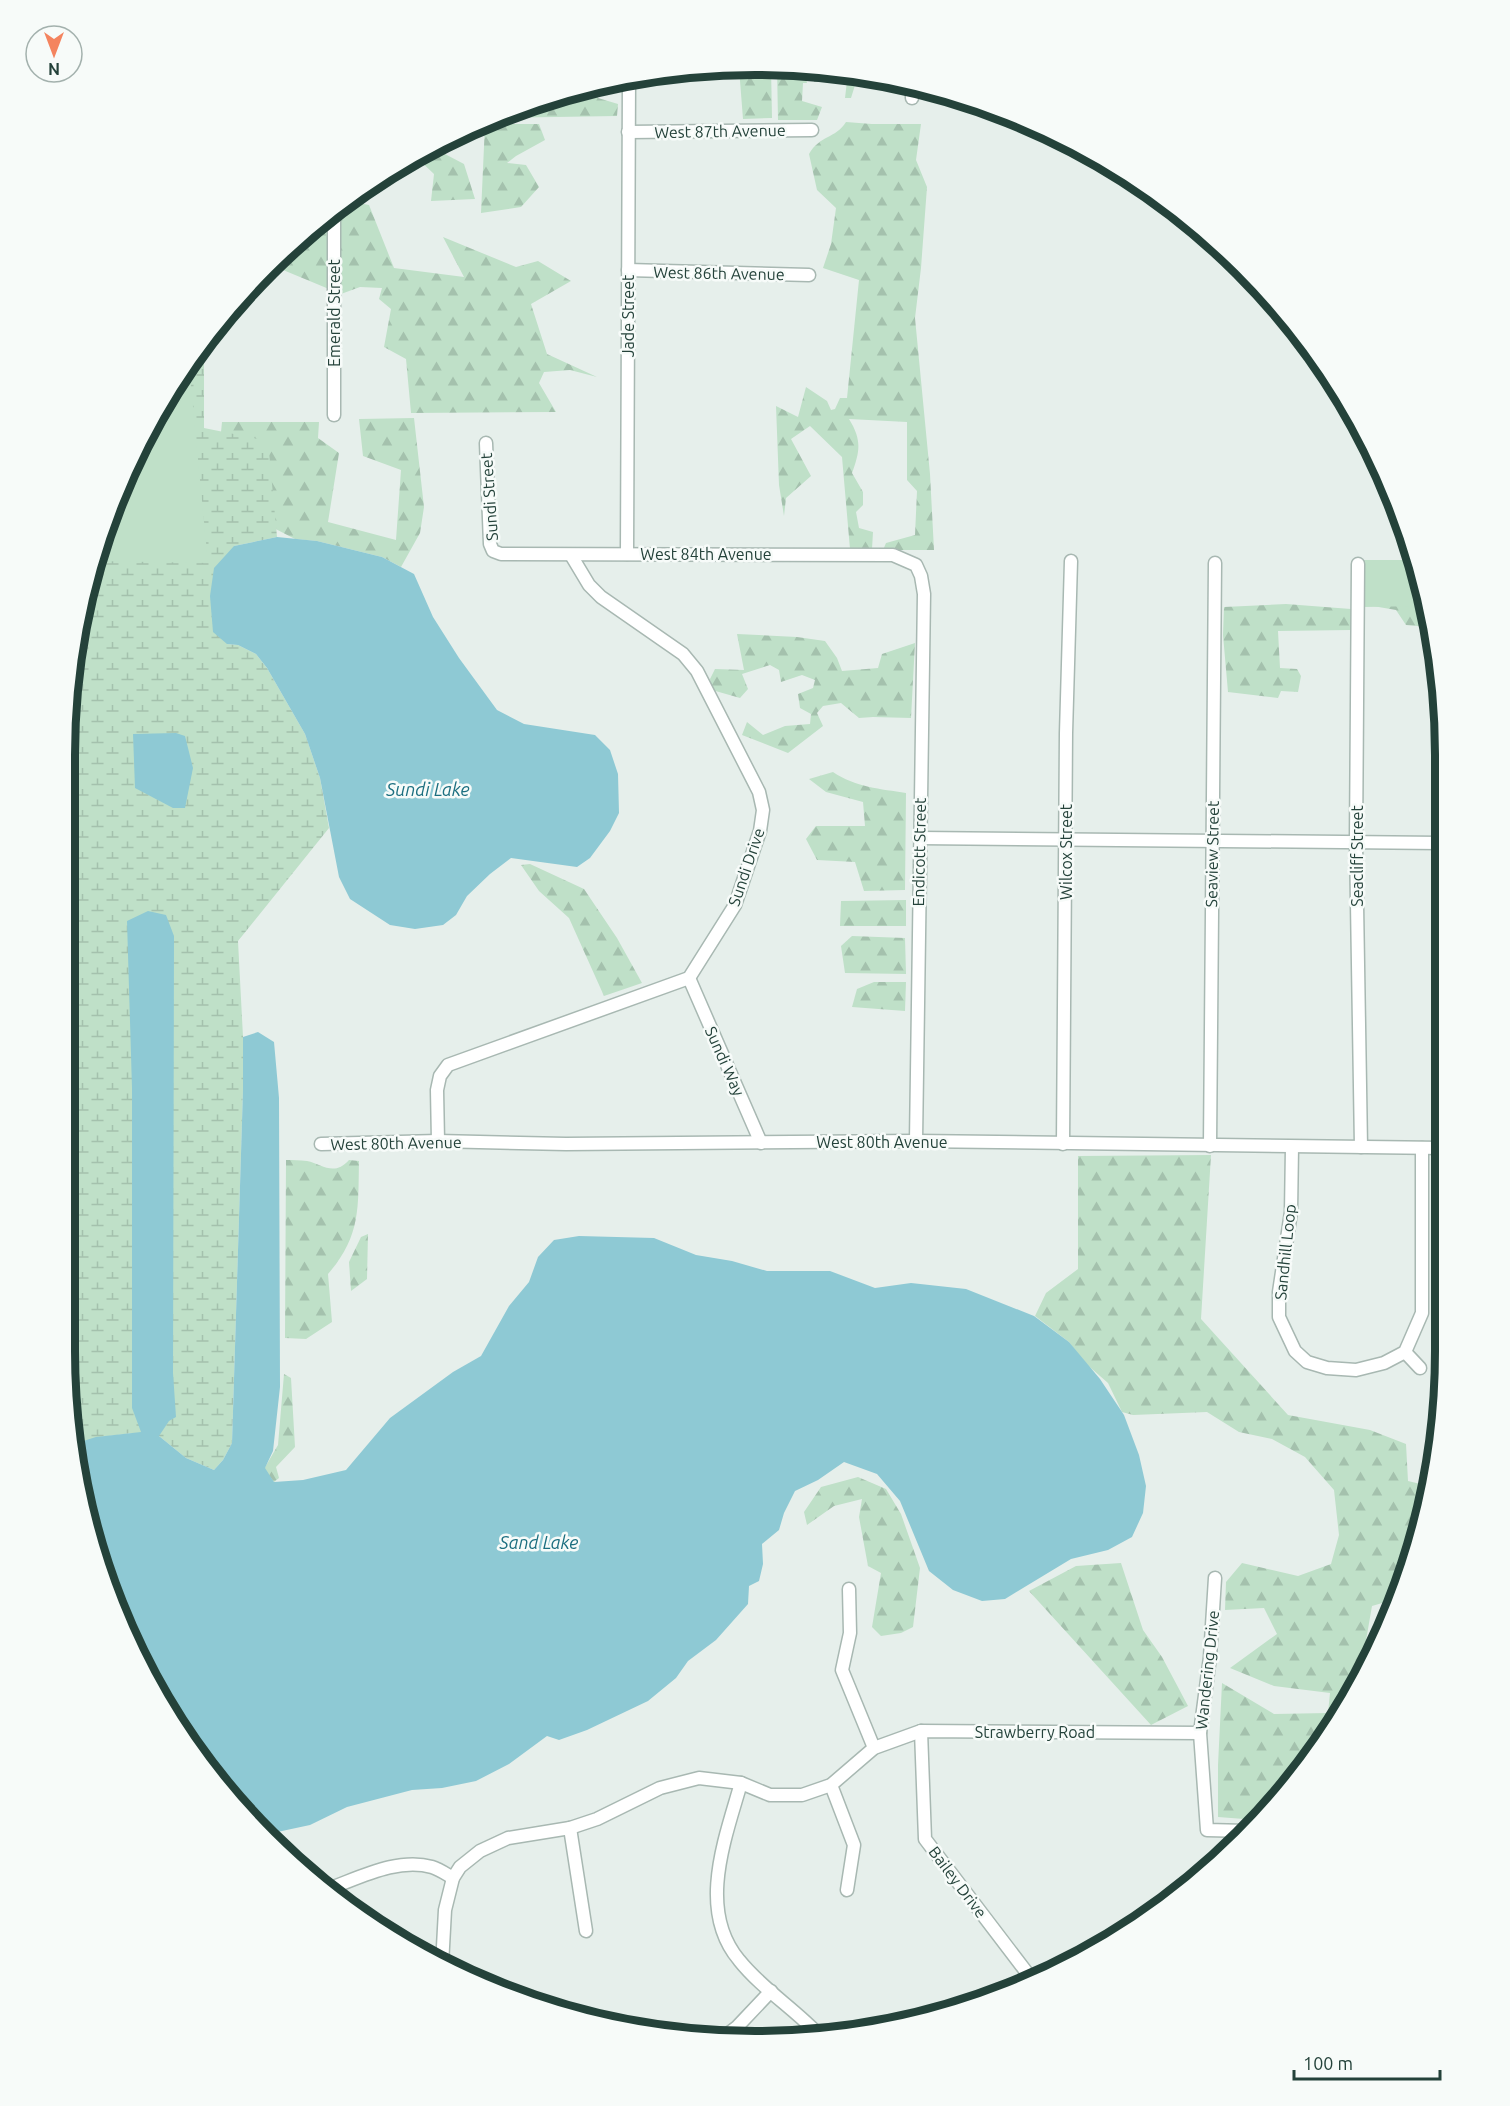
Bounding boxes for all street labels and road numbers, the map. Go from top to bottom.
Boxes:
street label: West 87th Avenue [654,121,786,141]
street label: Emerald Street [325,258,343,367]
street label: West 86th Avenue [653,263,785,283]
street label: Jade Street [619,274,637,357]
street label: Sundi Street [477,452,501,542]
street label: West 84th Avenue [640,545,772,563]
street label: Endicott Street [909,797,929,907]
street label: Seaview Street [1202,800,1222,908]
street label: Wilcox Street [1057,803,1075,900]
street label: Seacliff Street [1348,805,1366,907]
street label: Sundi Drive [724,826,768,908]
street label: Sundi Way [702,1024,748,1099]
street label: West 80th Avenue [330,1133,462,1153]
street label: West 80th Avenue [816,1133,948,1151]
street label: Sandhill Loop [1271,1203,1299,1301]
street label: Wandering Drive [1192,1609,1222,1731]
street label: Strawberry Road [975,1723,1095,1741]
street label: Bailey Drive [925,1843,991,1921]

